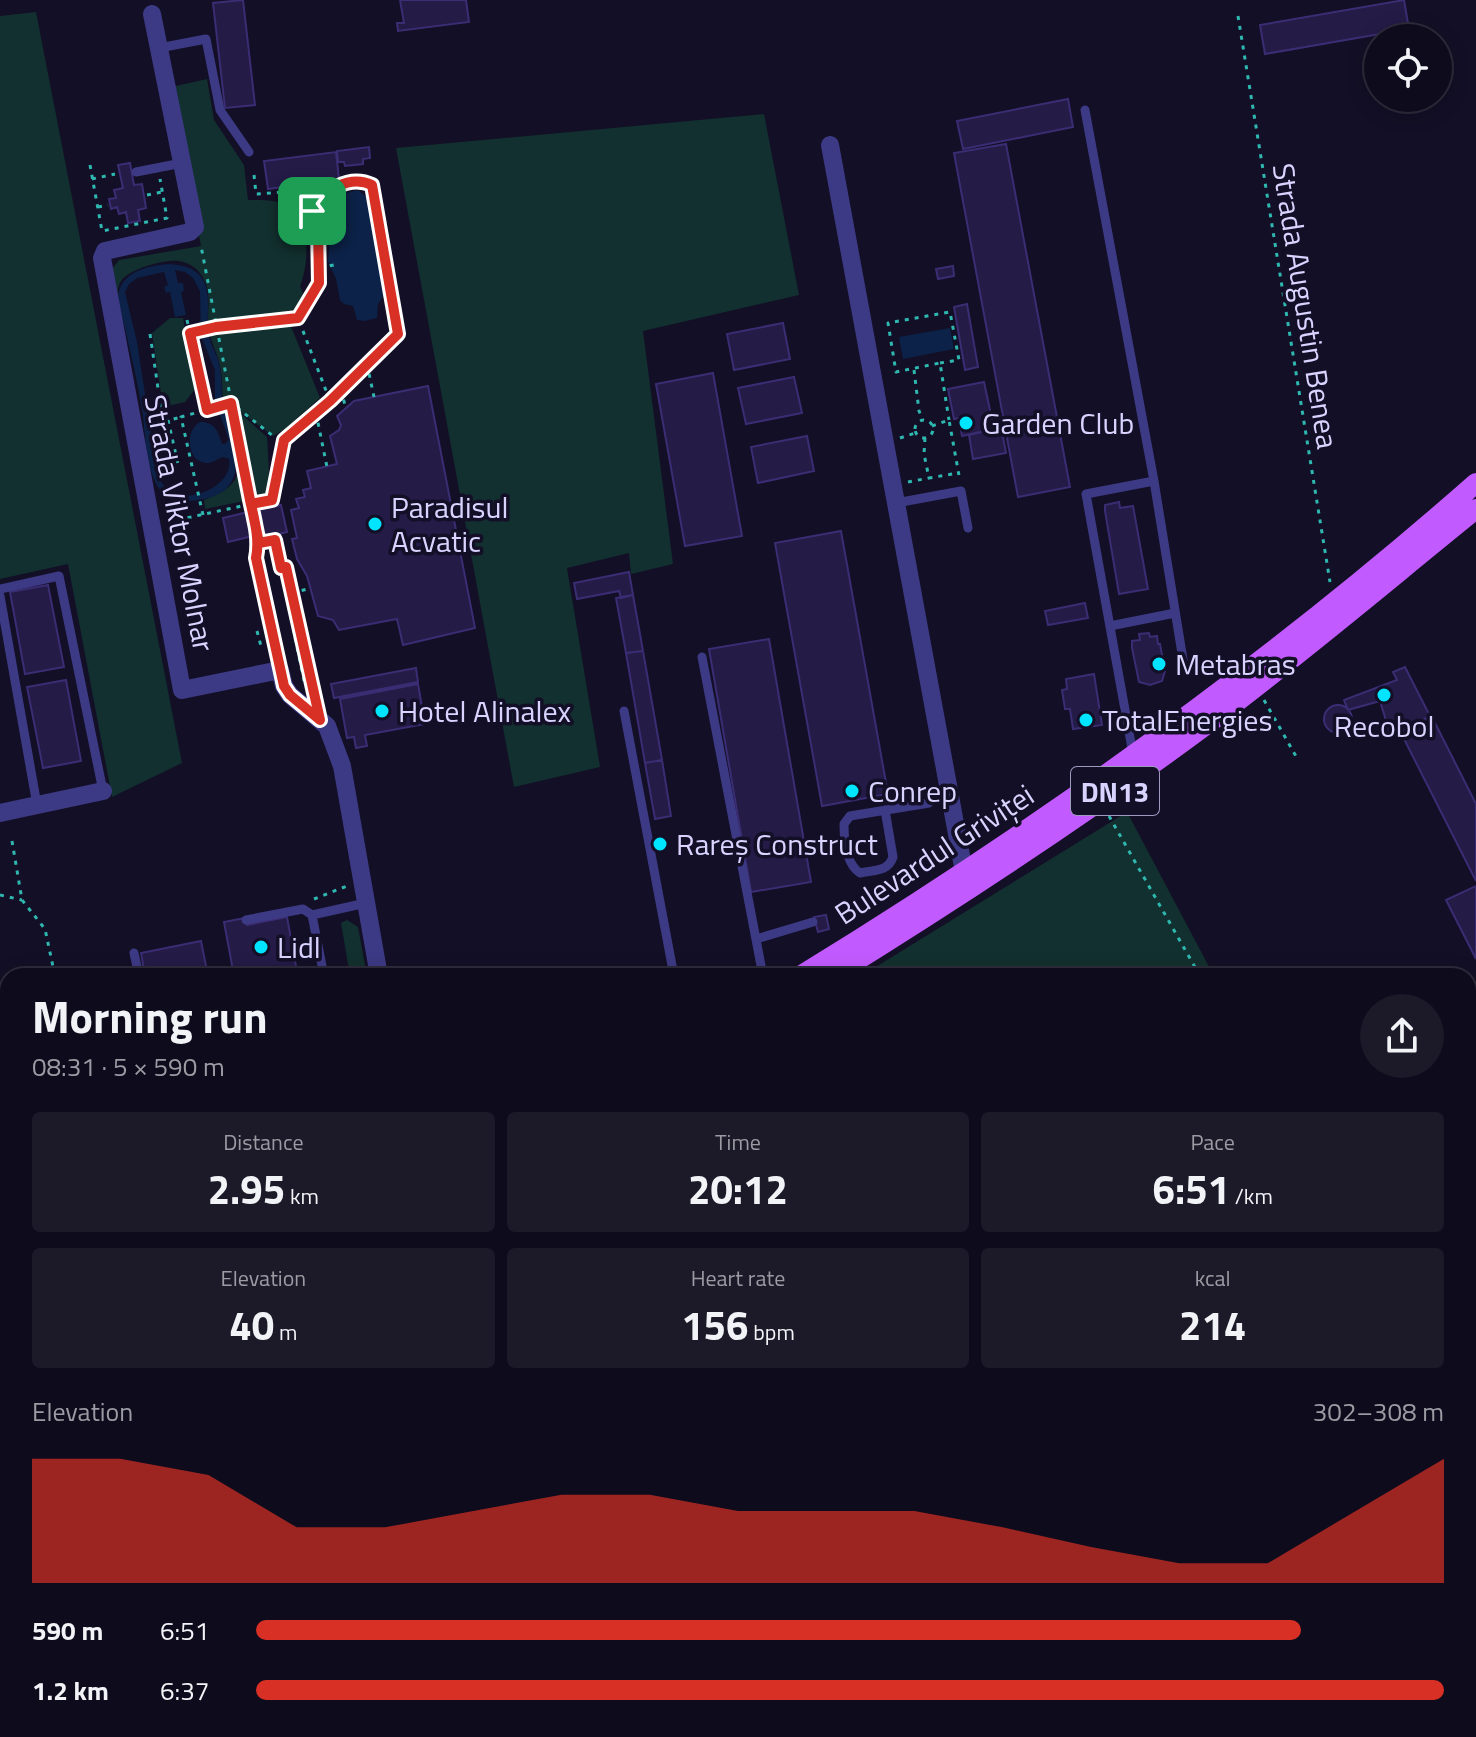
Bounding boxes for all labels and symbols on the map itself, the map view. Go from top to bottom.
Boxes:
street label: Strada Augustin Benea [1261,160,1351,452]
pin [278,177,346,245]
street label: Strada Viktor Molnar [133,391,227,655]
place label: Garden Club [982,400,1134,446]
marker: Garden Club [957,414,975,432]
place label: Paradisul Acvatic [391,484,508,564]
marker: Paradisul Acvatic [366,515,384,533]
place label: Metabras [1175,641,1296,687]
marker: Metabras [1150,655,1168,673]
marker: Recobol [1375,686,1393,704]
place label: Hotel Alinalex [398,688,571,734]
place label: TotalEnergies [1102,697,1272,743]
marker: Hotel Alinalex [373,702,391,720]
place label: Recobol [1334,703,1434,749]
marker: TotalEnergies [1077,711,1095,729]
road number: DN13 [1071,767,1159,815]
place label: Conrep [868,768,957,814]
street label: Bulevardul Griviței [825,772,1043,936]
marker: Conrep [843,782,861,800]
place label: Rareș Construct [676,821,878,867]
marker: Rareș Construct [651,835,669,853]
place label: Lidl [277,924,321,970]
marker: Lidl [252,938,270,956]

